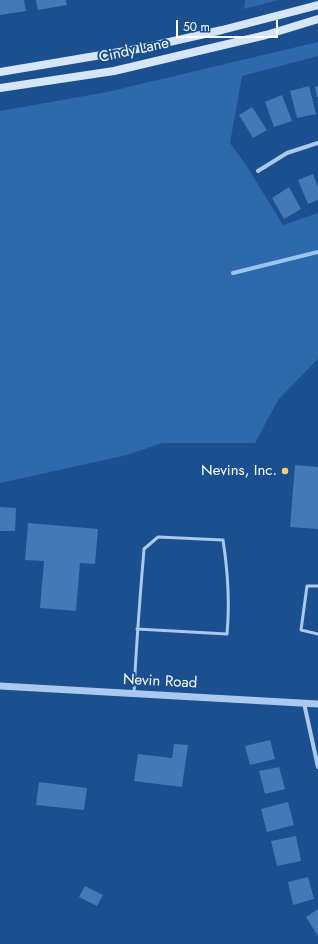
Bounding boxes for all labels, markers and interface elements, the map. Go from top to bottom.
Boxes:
scale bar [178,12,280,38]
text: 50 m [183,18,210,36]
street label: Cindy Lane [97,35,171,67]
place label: Nevins, Inc. [201,462,277,480]
marker: Nevins, Inc. [280,466,290,476]
street label: Nevin Road [122,671,198,693]

